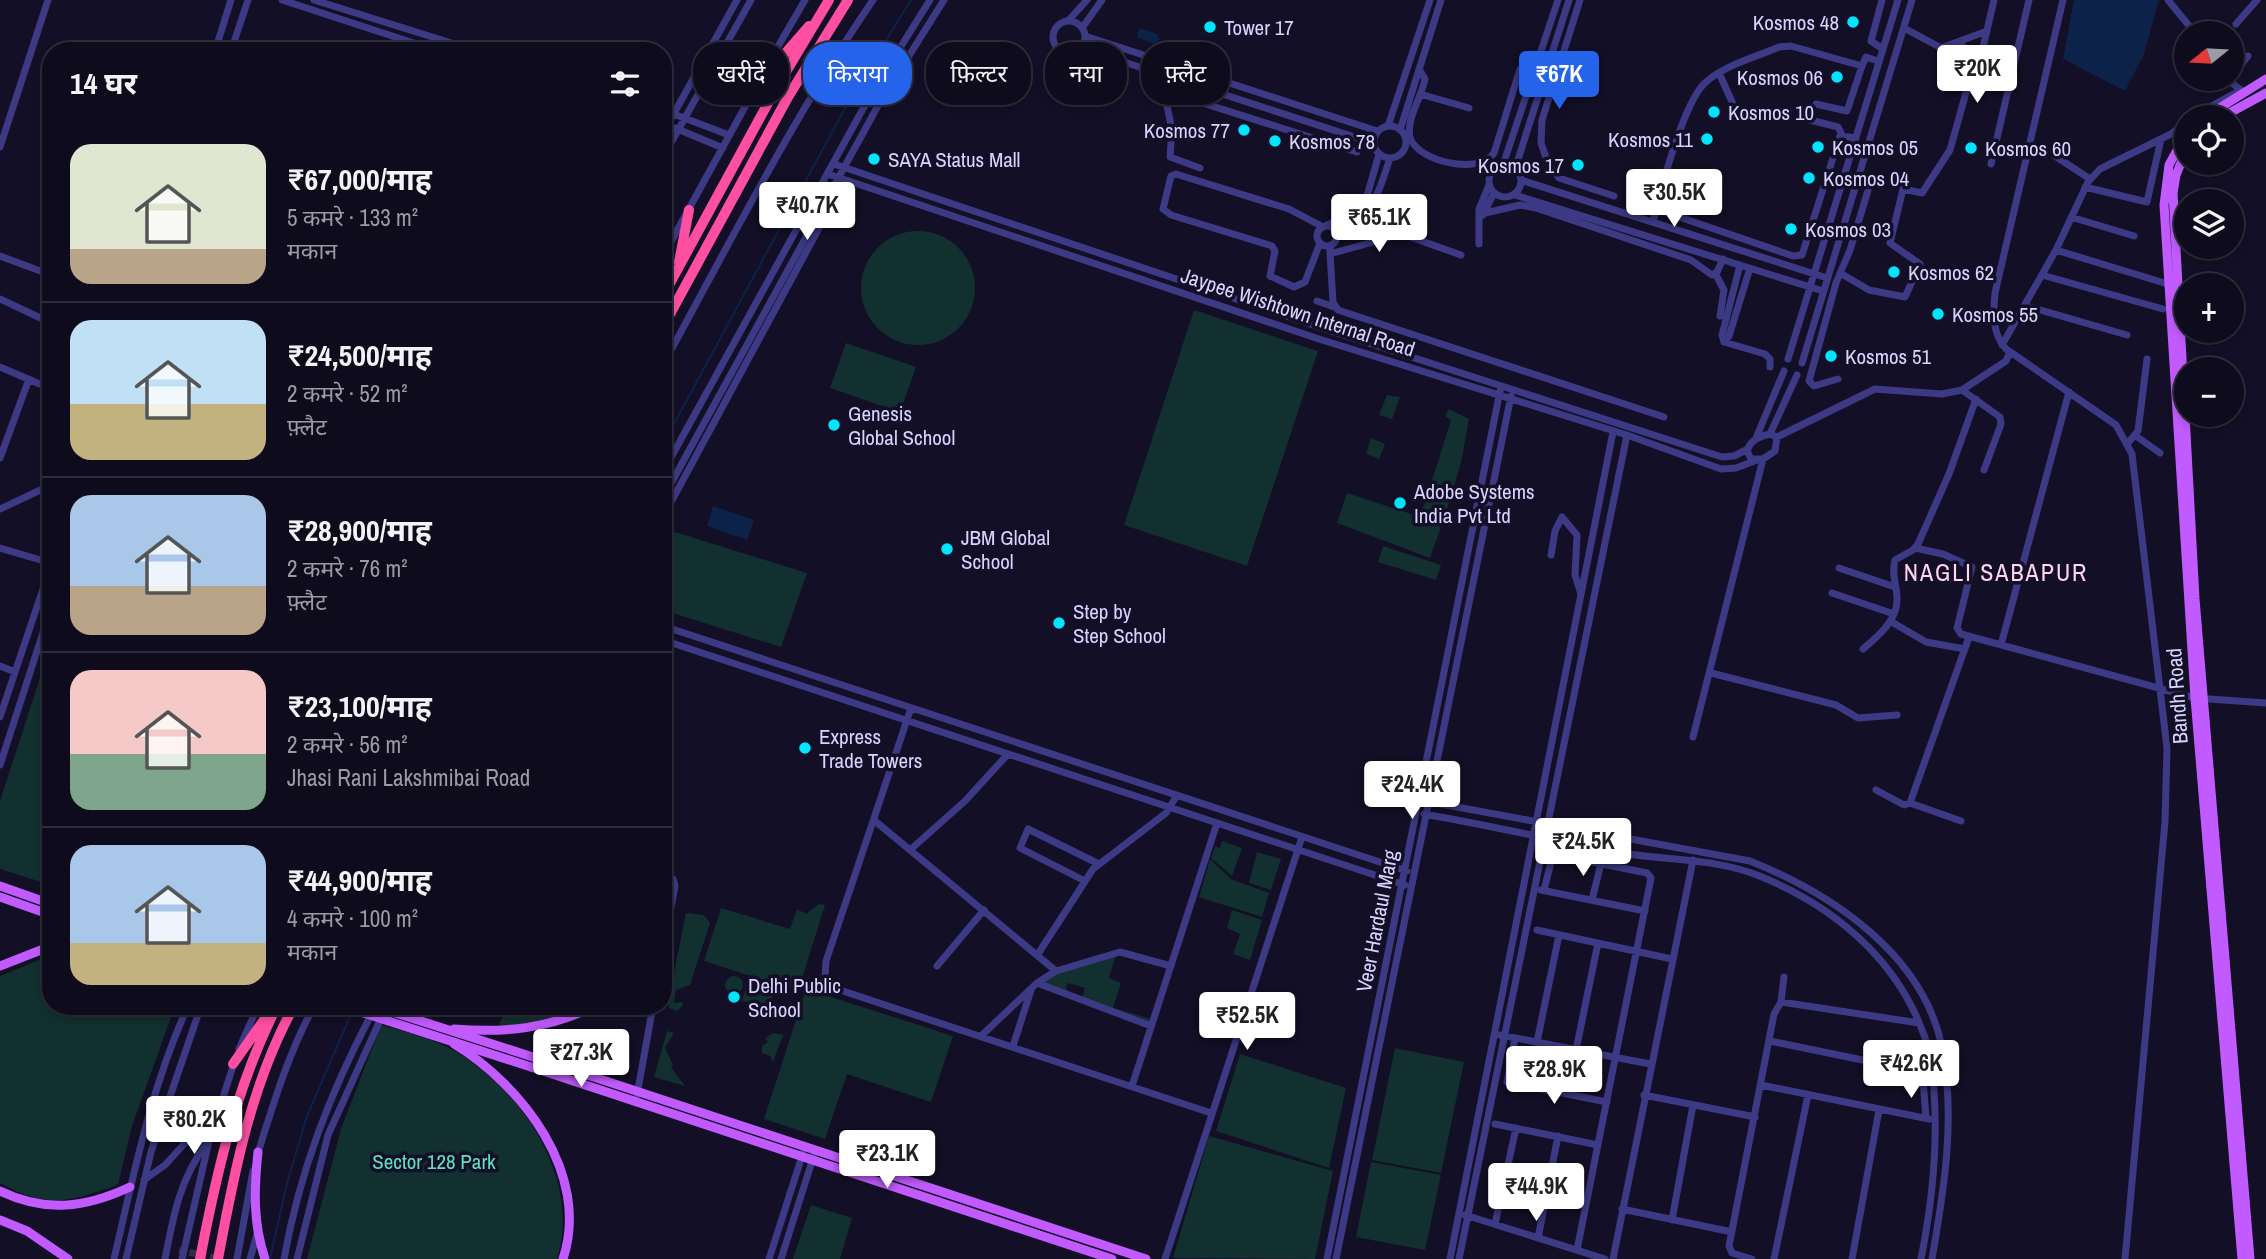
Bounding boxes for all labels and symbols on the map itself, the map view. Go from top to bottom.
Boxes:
place label: Kosmos 48 [1753,8,1839,37]
place label: Tower 17 [1224,13,1294,42]
marker: Kosmos 48 [1845,14,1861,30]
marker: Tower 17 [1202,19,1218,35]
north arrow [2174,21,2244,91]
pin: ₹20K [1936,46,2018,105]
pin: ₹67K [1518,52,1600,111]
place label: Kosmos 06 [1737,63,1823,92]
marker: Kosmos 06 [1829,69,1845,85]
place label: Kosmos 10 [1728,98,1814,127]
marker: Kosmos 10 [1706,104,1722,120]
place label: Kosmos 77 [1144,116,1230,145]
marker: Kosmos 77 [1236,122,1252,138]
place label: Kosmos 11 [1608,125,1693,154]
place label: Kosmos 78 [1289,127,1375,156]
marker: Kosmos 11 [1699,131,1715,147]
marker: Kosmos 78 [1267,133,1283,149]
place label: Kosmos 05 [1832,133,1918,162]
place label: Kosmos 60 [1985,134,2071,163]
marker: Kosmos 05 [1810,139,1826,155]
marker: Kosmos 60 [1963,140,1979,156]
place label: SAYA Status Mall [888,145,1020,174]
marker: SAYA Status Mall [866,151,882,167]
place label: Kosmos 17 [1478,151,1564,180]
marker: Kosmos 17 [1570,157,1586,173]
place label: Kosmos 04 [1823,164,1910,193]
pin: ₹30.5K [1617,170,1731,229]
marker: Kosmos 04 [1801,170,1817,186]
pin: ₹40.7K [750,182,864,242]
pin: ₹65.1K [1322,194,1436,254]
place label: Kosmos 03 [1805,215,1891,244]
marker: Kosmos 03 [1783,221,1799,237]
place label: Kosmos 62 [1908,258,1994,287]
street label: Jaypee Wishtown Internal Road [1177,260,1419,364]
marker: Kosmos 62 [1886,264,1902,280]
place label: Kosmos 55 [1952,300,2038,329]
marker: Kosmos 55 [1930,306,1946,322]
place label: Kosmos 51 [1845,342,1932,371]
marker: Kosmos 51 [1823,348,1839,364]
place label: Genesis Global School [848,399,955,452]
marker: Genesis Global School [826,417,842,433]
place label: Adobe Systems India Pvt Ltd [1413,477,1535,530]
marker: Adobe Systems India Pvt Ltd [1392,495,1408,511]
place label: JBM Global School [961,523,1050,576]
marker: JBM Global School [939,541,955,557]
district label: NAGLI SABAPUR [1904,556,2088,588]
place label: Step by Step School [1073,597,1166,650]
marker: Step by Step School [1051,615,1067,631]
street label: Bandh Road [2159,647,2195,745]
place label: Express Trade Towers [819,722,922,775]
marker: Express Trade Towers [797,740,813,756]
pin: ₹24.4K [1355,762,1469,821]
pin: ₹24.5K [1526,818,1640,878]
street label: Veer Hardaul Marg [1349,847,1405,995]
place label: Delhi Public School [748,971,841,1024]
marker: Delhi Public School [726,989,742,1005]
pin: ₹52.5K [1190,992,1304,1052]
pin: ₹27.3K [524,1030,638,1089]
pin: ₹42.6K [1854,1040,1968,1100]
pin: ₹28.9K [1497,1046,1611,1106]
pin: ₹80.2K [137,1096,251,1156]
pin: ₹23.1K [830,1130,944,1190]
park label: Sector 128 Park [372,1147,496,1176]
pin: ₹44.9K [1479,1164,1593,1223]

